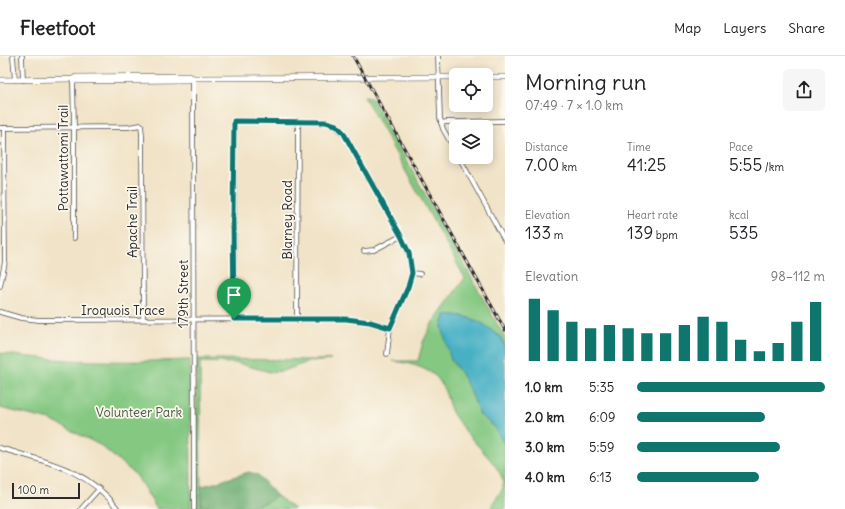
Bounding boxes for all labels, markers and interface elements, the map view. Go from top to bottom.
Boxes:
text: Fleetfoot [20,16,96,40]
text: Map [674,19,701,37]
text: Layers [723,19,766,37]
text: Share [788,19,825,37]
map controls [449,68,493,164]
button: locate [449,68,493,112]
text: Morning run [525,68,647,96]
button: share [783,69,825,111]
text: 07:49 · 7 × 1.0 km [525,97,623,114]
street label: Pottawattomi Trail [55,105,72,211]
button: layers [449,120,493,164]
text: Distance [525,140,568,154]
text: Time [627,140,651,154]
text: Pace [729,140,753,154]
text: 7.00 [525,154,559,176]
text: 41:25 [627,154,666,176]
text: 5:55 [729,154,762,176]
text: km [559,160,577,174]
text: /km [762,160,784,174]
street label: Blarney Road [279,180,296,260]
street label: Apache Trail [124,186,141,258]
text: Elevation [525,208,570,222]
text: Heart rate [627,208,678,222]
text: kcal [729,208,749,222]
text: 133 [525,222,551,244]
text: 139 [627,222,653,244]
text: 535 [729,222,758,244]
text: m [551,228,563,242]
text: bpm [653,228,678,242]
street label: 179th Street [175,259,192,328]
text: Elevation [525,268,578,285]
text: 98–112 m [771,268,825,285]
pin [217,278,251,319]
icon: arrive [223,284,245,306]
street label: Iroquois Trace [81,302,165,319]
text: 1.0 km [525,379,563,396]
text: 5:35 [589,379,614,396]
park label: Volunteer Park [96,404,183,421]
text: 2.0 km [525,409,565,426]
text: 6:09 [589,409,615,426]
text: 3.0 km [525,439,565,456]
text: 5:59 [589,439,614,456]
text: 4.0 km [525,469,565,486]
text: 6:13 [589,469,612,486]
scale bar [12,481,80,500]
text: 100 m [18,483,49,497]

